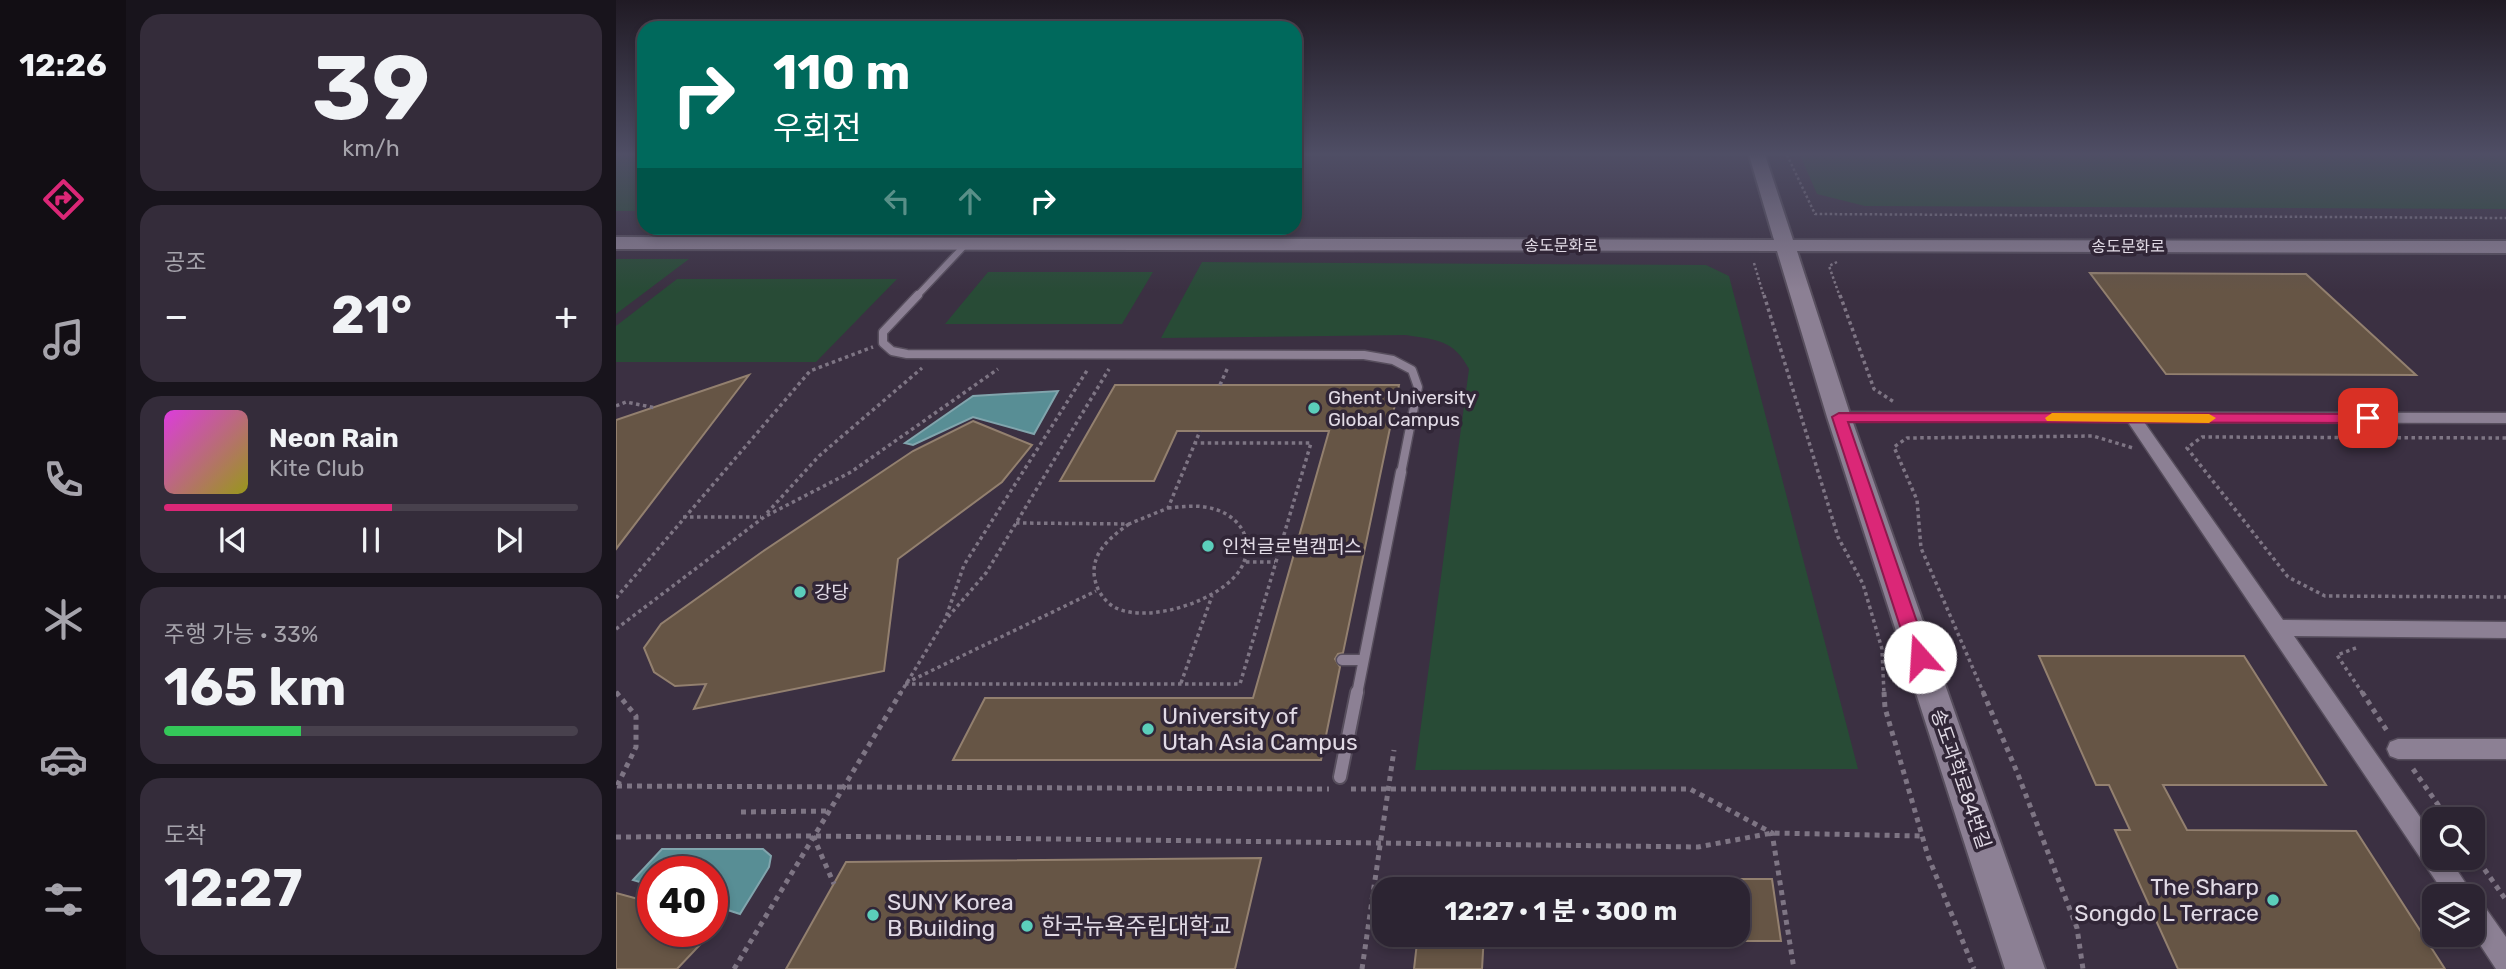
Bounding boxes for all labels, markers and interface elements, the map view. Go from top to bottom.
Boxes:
text: 39 [312,34,430,142]
text: 110 m [773,43,910,101]
text: 12:26 [19,46,107,84]
icon: right [658,49,749,140]
text: 우회전 [773,109,861,147]
text: km/h [342,134,400,162]
icon: directions [39,175,88,224]
icon: left [878,182,916,220]
icon: ahead [951,182,989,220]
icon: right [1024,182,1062,220]
street label: 송도문화로 [1524,236,1598,255]
street label: 송도문화로 [2091,237,2165,256]
text: 공조 [164,248,206,276]
text: 21° [331,284,412,346]
text: − [164,293,189,339]
text: + [554,293,578,339]
icon: music [39,315,88,364]
place label: Ghent University Global Campus [1328,386,1476,431]
pin [2338,388,2398,448]
icon: arrive [2349,399,2387,437]
marker: Ghent University Global Campus [1306,400,1322,416]
text: Neon Rain [269,423,399,454]
text: Kite Club [269,454,364,482]
icon: phone [39,455,88,504]
icon: previous [214,521,252,559]
icon: pause [352,521,390,559]
icon: next [490,521,528,559]
place label: 인천글로벌캠퍼스 [1222,535,1362,558]
marker: 인천글로벌캠퍼스 [1200,538,1216,554]
place label: 강당 [814,581,849,604]
marker: 강당 [792,584,808,600]
icon: climate [39,595,88,644]
text: 주행 가능 · 33% [164,620,318,648]
position arrow [1883,620,1957,694]
text: 165 km [164,656,346,718]
place label: University of Utah Asia Campus [1162,702,1358,756]
street label: 송도과학로84번길 [1926,706,1996,852]
marker: University of Utah Asia Campus [1140,721,1156,737]
icon: car [39,735,88,784]
map controls [2422,807,2485,947]
button: search [2422,807,2485,870]
text: 도착 [164,821,206,849]
speed limit sign: 40 [637,856,728,947]
text: 12:27 [164,857,302,919]
place label: The Sharp Songdo L Terrace [2074,873,2259,927]
icon: filters [39,875,88,924]
button: layers [2422,884,2485,947]
place label: SUNY Korea B Building [887,888,1014,942]
marker: The Sharp Songdo L Terrace [2265,892,2281,908]
text: 12:27 · 1 분 · 300 m [1445,896,1677,927]
marker: SUNY Korea B Building [865,907,881,923]
place label: 한국뉴욕주립대학교 [1041,912,1231,940]
marker: 한국뉴욕주립대학교 [1019,918,1035,934]

